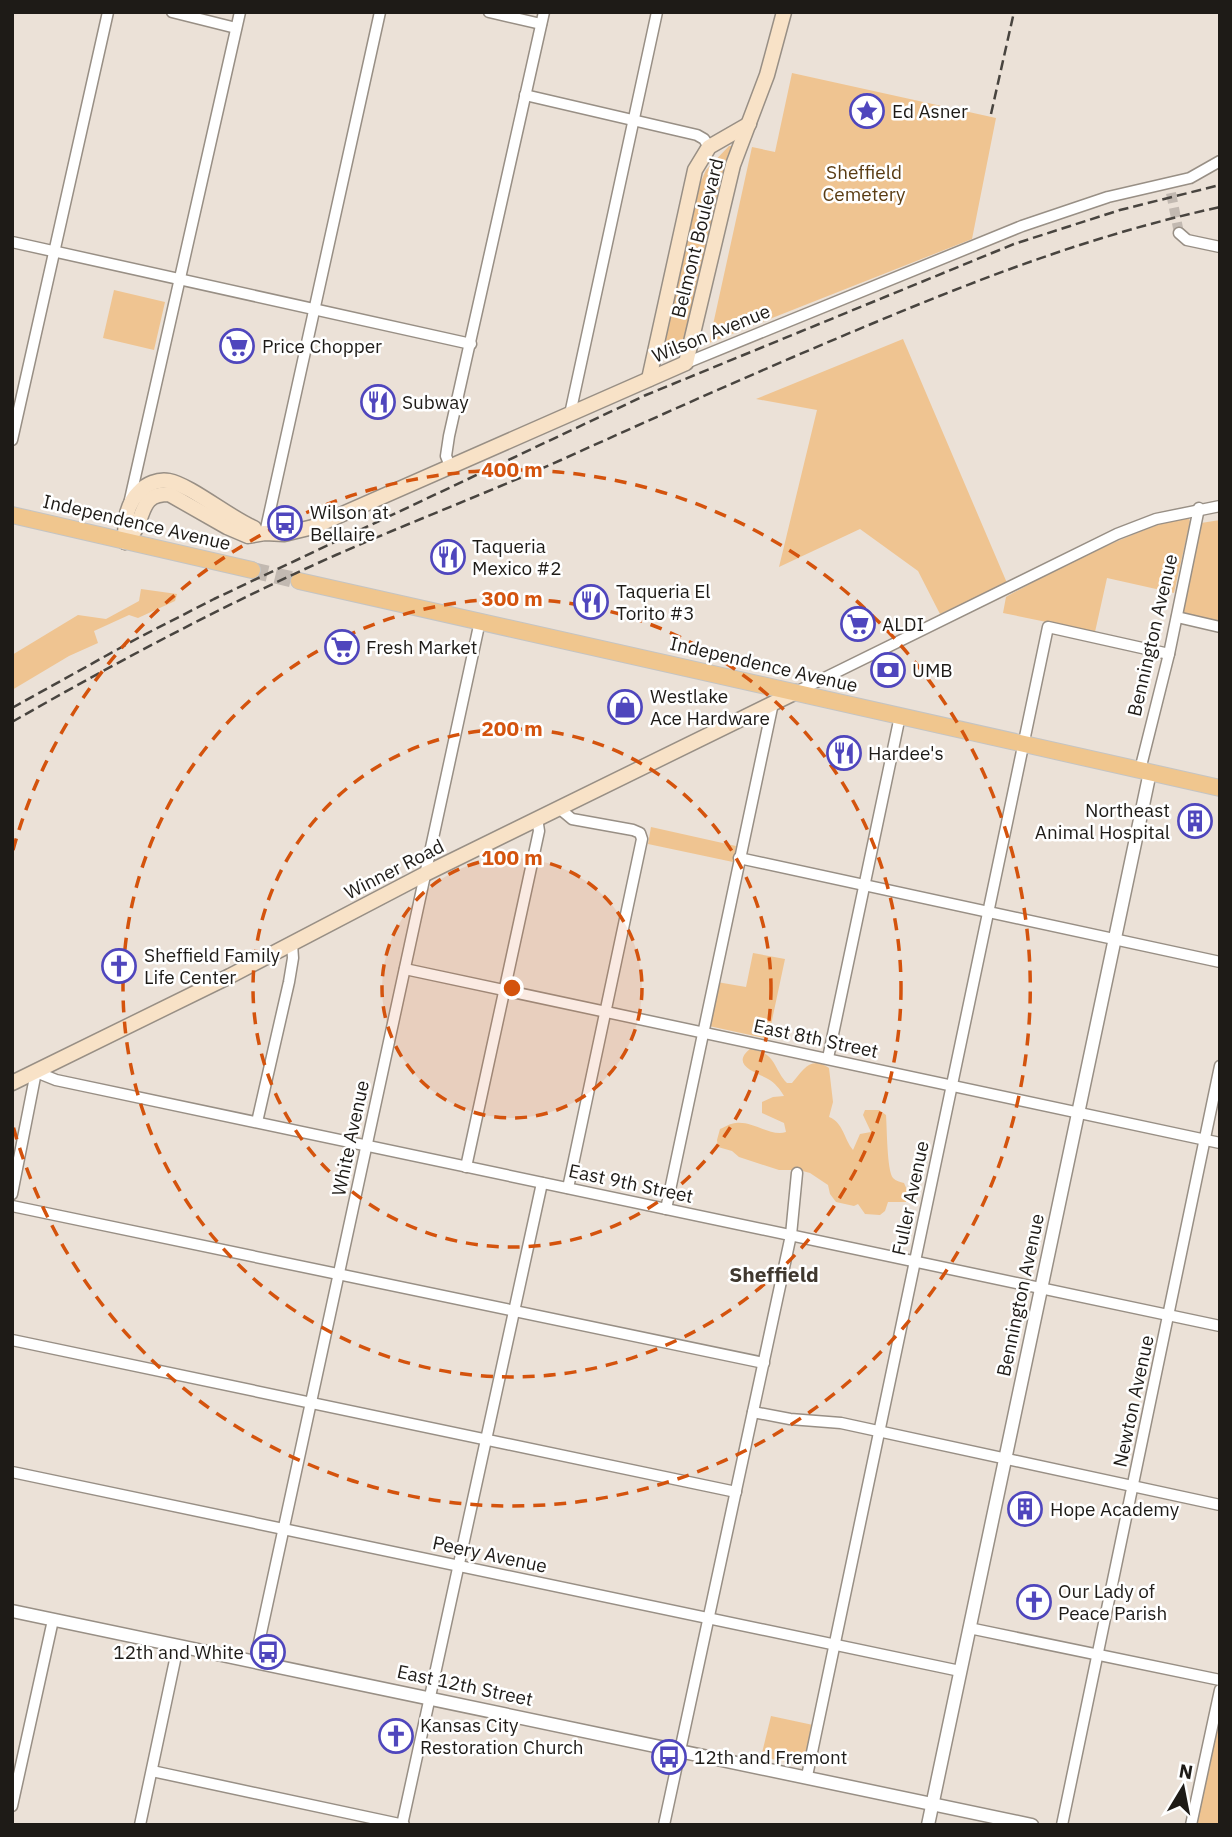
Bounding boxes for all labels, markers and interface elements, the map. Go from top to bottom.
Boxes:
place icon: Ed Asner [848,92,886,130]
place label: Ed Asner [892,99,968,123]
street label: Belmont Boulevard [666,156,728,320]
park label: Sheffield Cemetery [823,160,906,206]
street label: Wilson Avenue [648,298,774,368]
supermarket icon: Price Chopper [218,327,256,365]
place label: Price Chopper [262,334,382,358]
restaurant icon: Subway [359,383,397,421]
place label: Subway [402,390,469,414]
text: 400 m [481,455,543,483]
street label: Independence Avenue [41,489,233,555]
place label: Wilson at Bellaire [310,500,389,546]
bus stop icon: Wilson at Bellaire [266,504,304,542]
place label: Taqueria Mexico #2 [472,534,562,580]
restaurant icon: Taqueria Mexico #2 [429,538,467,576]
street label: Bennington Avenue [1122,551,1182,719]
place label: Taqueria El Torito #3 [616,579,711,625]
restaurant icon: Taqueria El Torito #3 [572,583,610,621]
text: 300 m [481,584,543,612]
supermarket icon: ALDI [839,605,877,643]
place label: ALDI [882,612,924,636]
supermarket icon: Fresh Market [323,628,361,666]
street label: Independence Avenue [668,631,860,697]
place label: Fresh Market [366,635,477,659]
bank icon: UMB [869,651,907,689]
place label: UMB [912,658,953,682]
place label: Westlake Ace Hardware [650,684,770,730]
shop icon: Westlake Ace Hardware [606,688,644,726]
text: 200 m [481,714,543,742]
restaurant icon: Hardee's [825,734,863,772]
place label: Hardee's [868,741,944,765]
place label: Northeast Animal Hospital [1035,798,1170,844]
building icon: Northeast Animal Hospital [1176,802,1214,840]
street label: Winner Road [340,834,448,904]
text: 100 m [481,843,543,871]
place label: Sheffield Family Life Center [144,943,281,989]
church icon: Sheffield Family Life Center [100,947,138,985]
centre of rings [500,976,524,1000]
street label: East 8th Street [751,1013,881,1063]
street label: White Avenue [326,1078,374,1198]
street label: Fuller Avenue [886,1139,934,1257]
street label: East 9th Street [566,1158,696,1208]
street label: Bennington Avenue [991,1211,1049,1379]
district label: Sheffield [729,1260,819,1288]
street label: Newton Avenue [1107,1333,1159,1469]
building icon: Hope Academy [1006,1490,1044,1528]
place label: Hope Academy [1050,1497,1180,1521]
street label: Peery Avenue [430,1530,550,1578]
place label: Our Lady of Peace Parish [1058,1579,1167,1625]
church icon: Our Lady of Peace Parish [1015,1583,1053,1621]
bus stop icon: 12th and White [249,1633,287,1671]
place label: 12th and White [113,1640,244,1664]
street label: East 12th Street [395,1659,535,1711]
place label: Kansas City Restoration Church [420,1713,584,1759]
church icon: Kansas City Restoration Church [377,1717,415,1755]
bus stop icon: 12th and Fremont [650,1738,688,1776]
place label: 12th and Fremont [694,1745,847,1769]
north arrow [1148,1753,1218,1823]
text: N [1177,1758,1195,1784]

